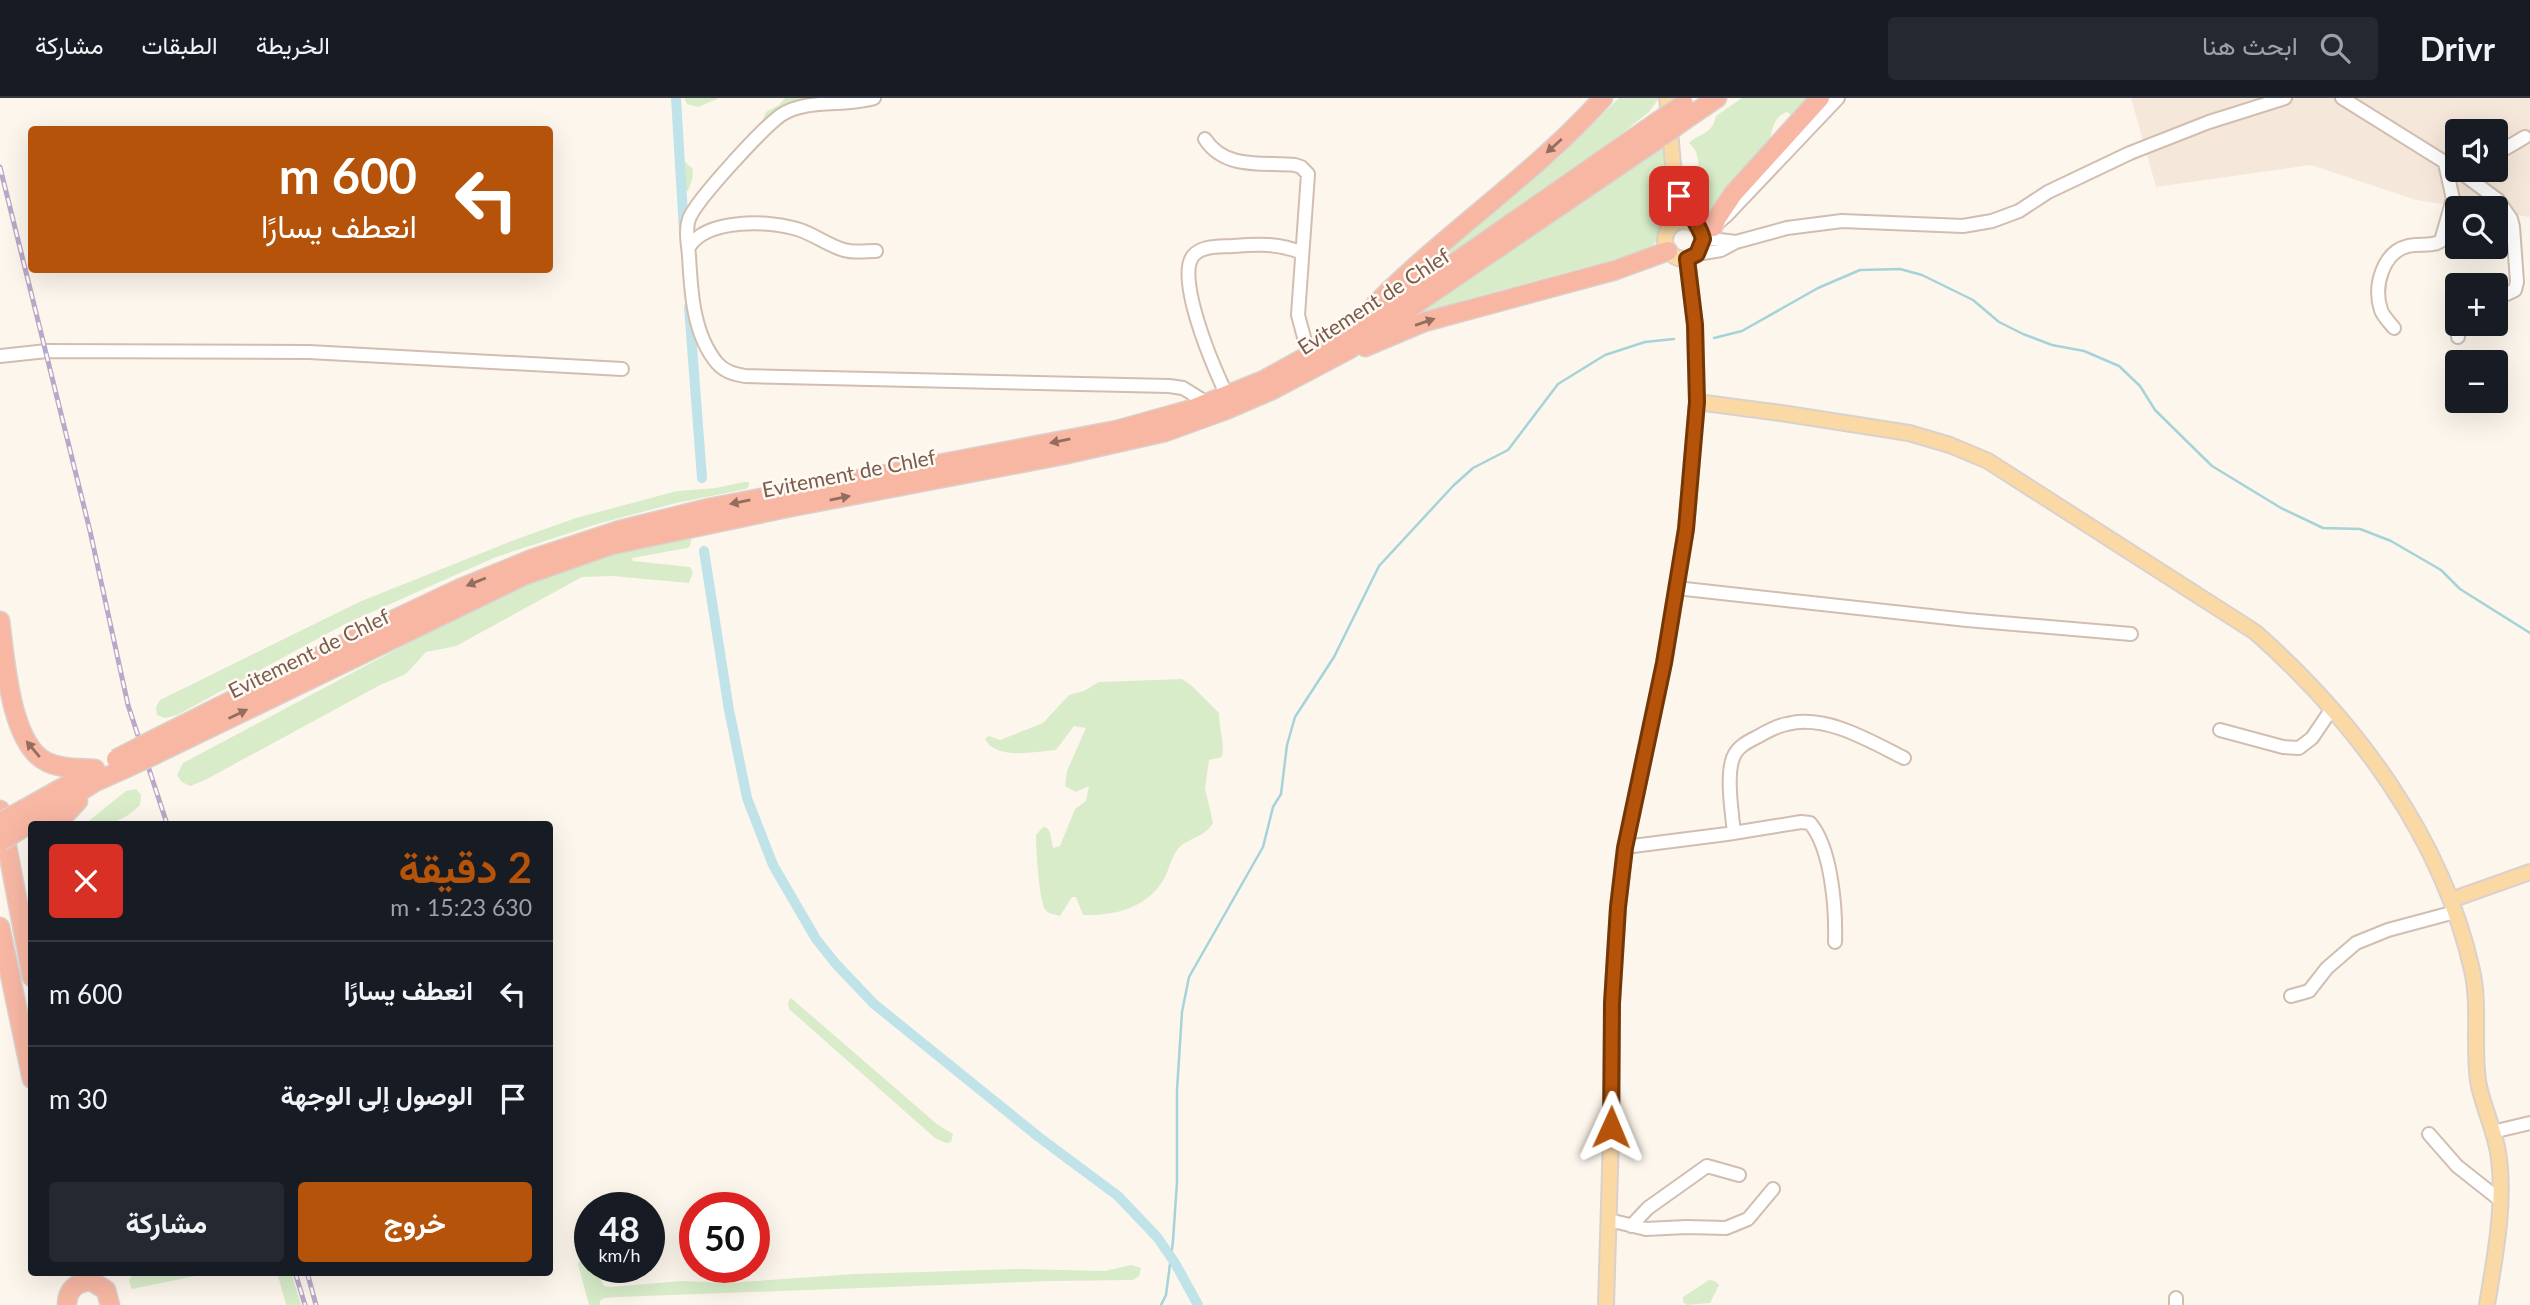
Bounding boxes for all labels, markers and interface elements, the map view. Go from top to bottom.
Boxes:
search box [1888,17,2378,80]
text: Drivr [2420,28,2495,68]
text: ابحث هنا [2202,29,2298,61]
icon: search [2316,29,2354,67]
text: مشاركة [35,30,103,59]
text: الطبقات [141,30,218,59]
text: الخريطة [256,30,330,59]
map controls [2445,119,2508,413]
button: sound [2445,119,2508,182]
one-way arrow [1546,137,1563,153]
text: 600 m [279,146,417,204]
icon: left [441,154,532,245]
pin [1649,166,1709,226]
icon: arrive [1660,177,1698,215]
button: search [2445,196,2508,259]
text: انعطف يسارًا [261,206,417,245]
street label: Evitement de Chlef [1292,242,1454,359]
button: + [2445,273,2508,336]
one-way arrow [1414,316,1435,327]
button: − [2445,350,2508,413]
one-way arrow [1049,436,1071,447]
street label: Evitement de Chlef [760,443,938,502]
one-way arrow [829,492,851,503]
one-way arrow [729,497,751,508]
one-way arrow [465,576,486,587]
street label: Evitement de Chlef [224,603,394,703]
one-way arrow [227,708,248,719]
one-way arrow [26,740,41,758]
text: 2 دقيقة [398,842,532,892]
button: close [49,844,123,918]
text: 630 m · 15:23 [390,893,532,921]
text: انعطف يسارًا [344,974,473,1006]
icon: left [494,975,532,1013]
text: 600 m [49,978,122,1010]
text: الوصول إلى الوجهة [281,1079,473,1111]
icon: arrive [494,1080,532,1118]
text: 30 m [49,1083,107,1115]
position arrow [1574,1090,1648,1164]
button: مشاركة [49,1182,284,1262]
button: خروج [298,1182,532,1262]
speed limit sign: 50 [679,1192,770,1283]
text: 48 [599,1207,640,1249]
text: km/h [598,1244,641,1266]

